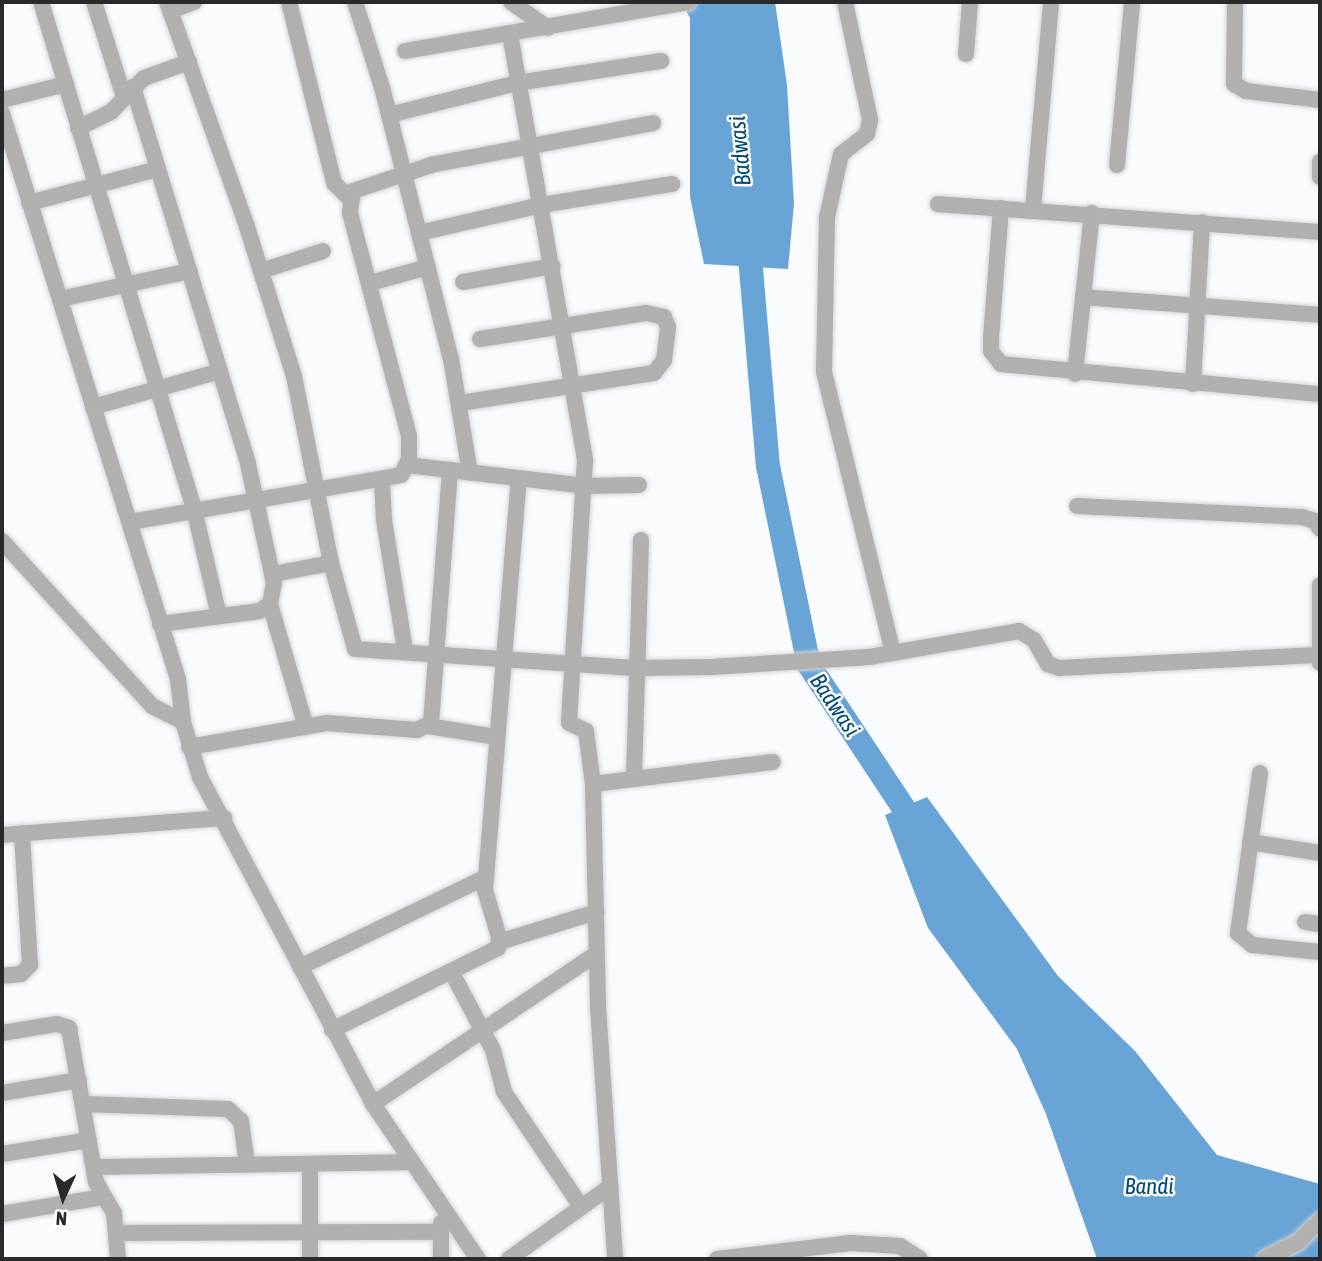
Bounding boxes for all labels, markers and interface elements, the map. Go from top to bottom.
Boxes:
water label: Badwasi [723,115,757,187]
water label: Badwasi [804,668,866,742]
north arrow [28,1163,98,1233]
water label: Bandi [1125,1172,1173,1200]
text: N [55,1208,68,1230]

